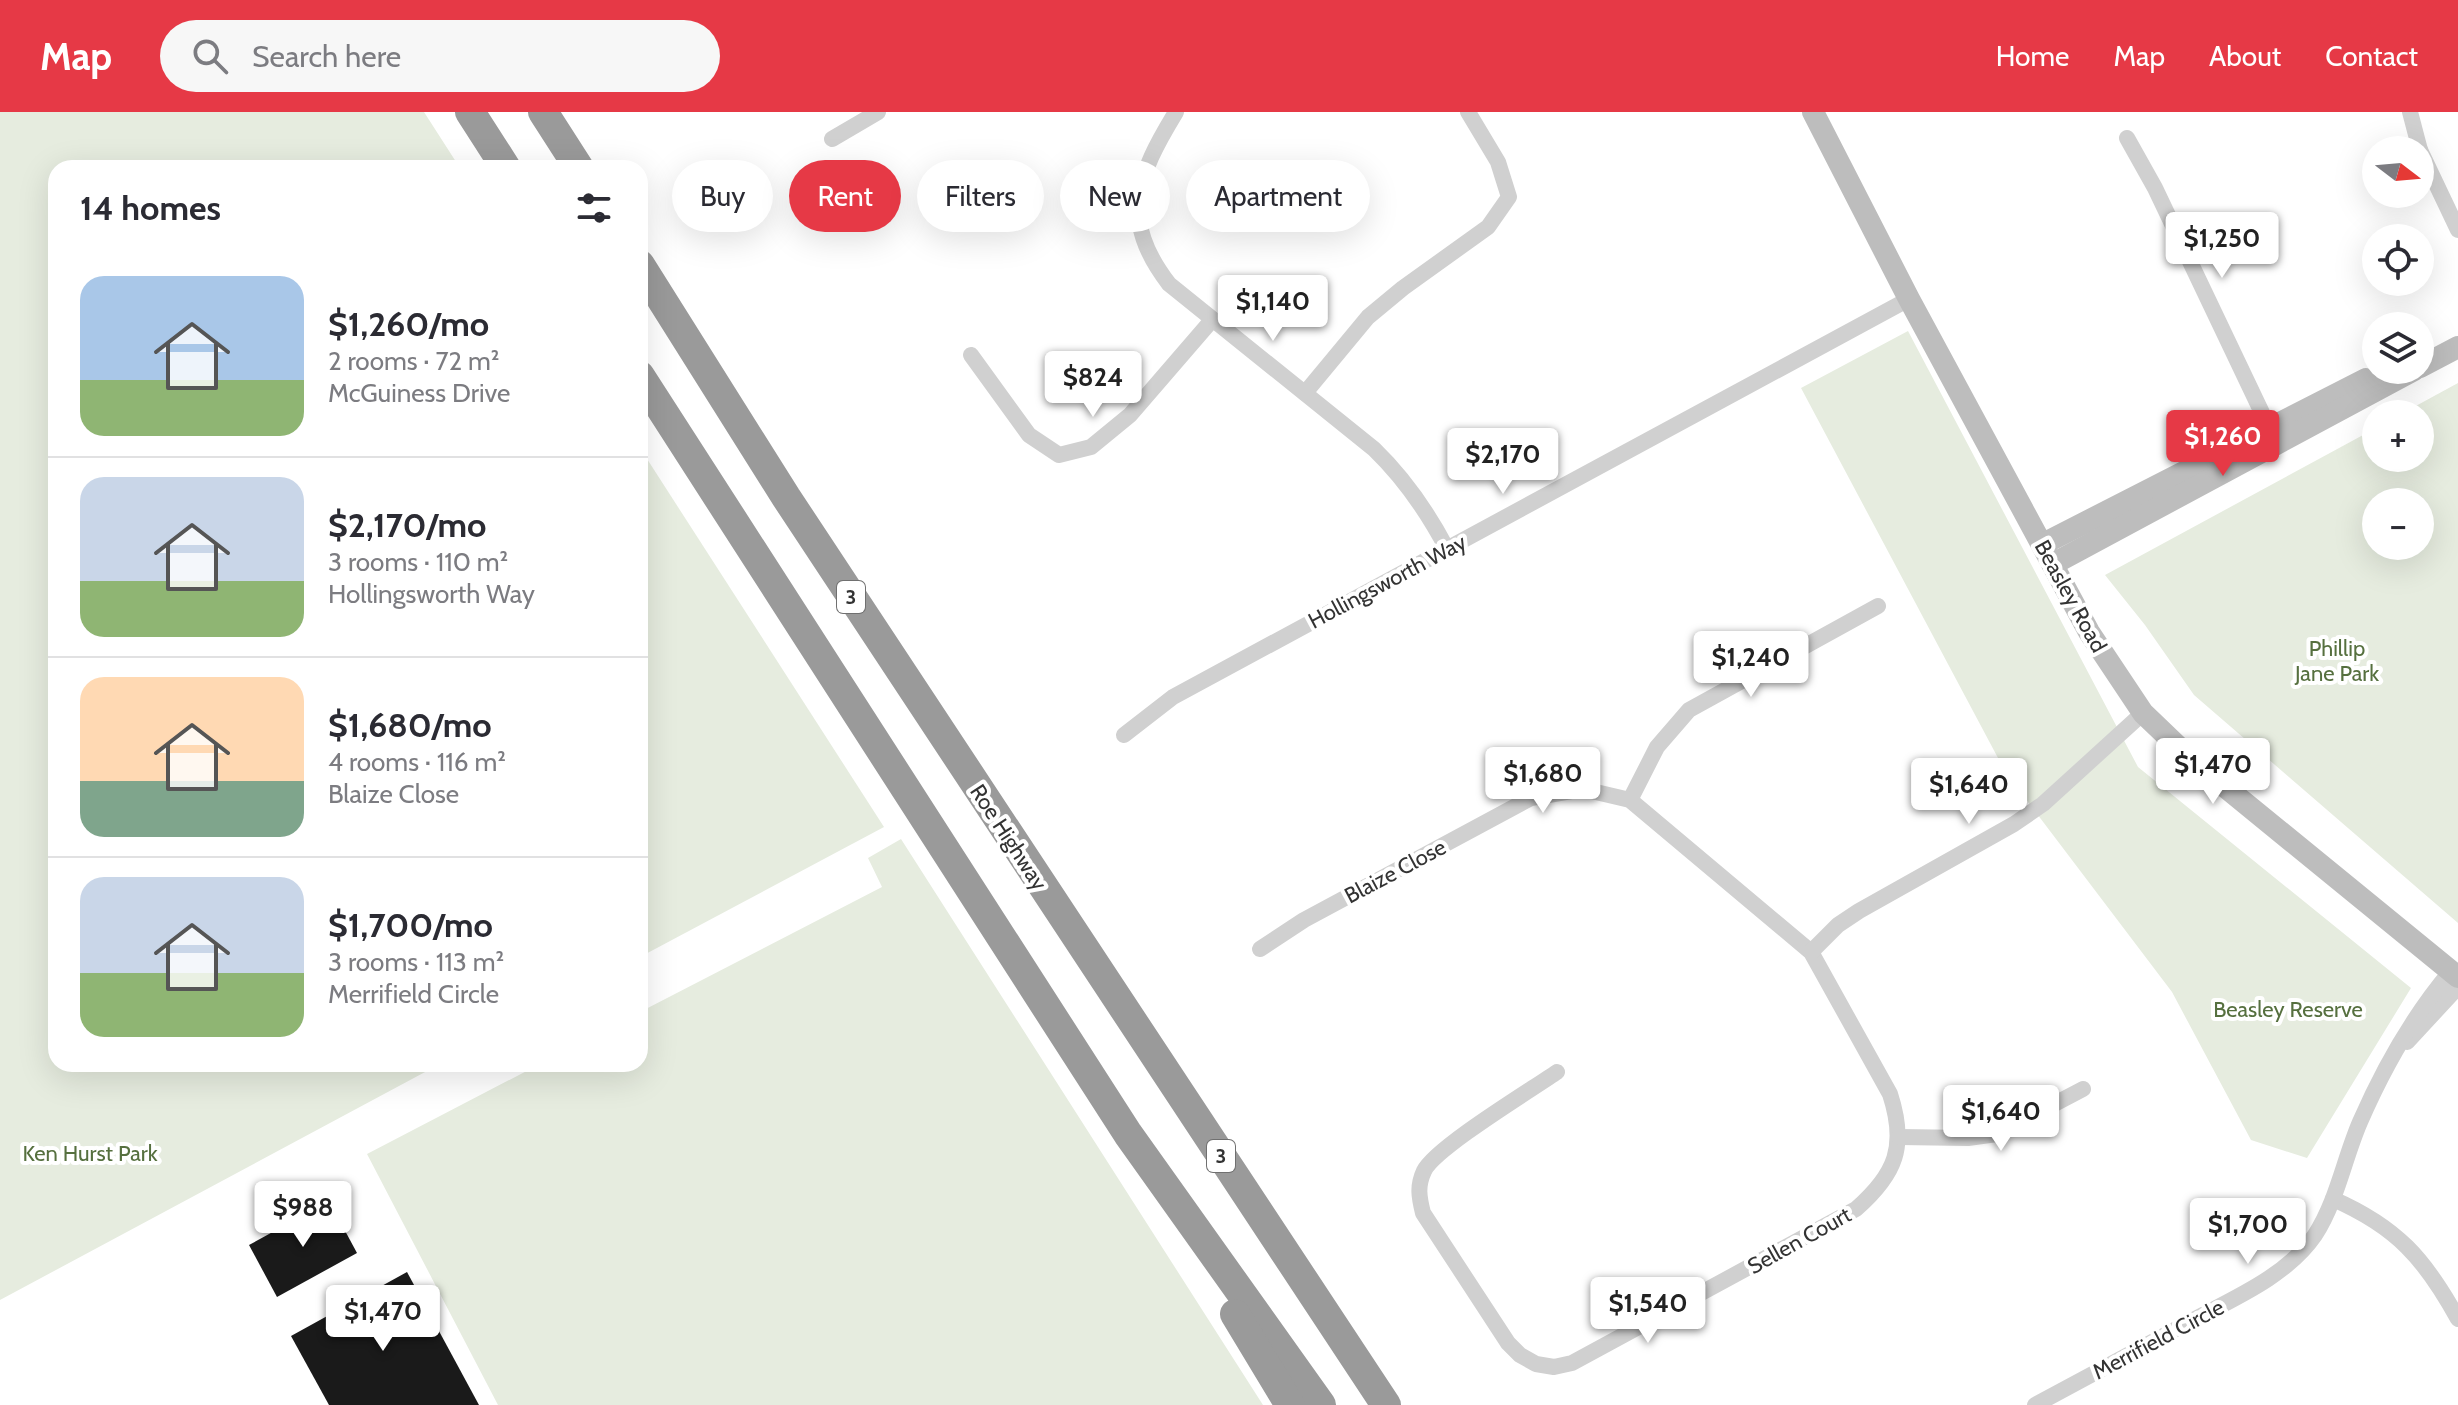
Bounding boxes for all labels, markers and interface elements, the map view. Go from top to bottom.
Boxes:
search box [160,20,720,92]
text: Map [40,33,112,80]
icon: search [188,34,232,78]
text: Search here [252,38,401,75]
text: Home [1996,39,2069,73]
text: Map [2113,39,2165,73]
text: About [2209,39,2281,73]
text: Contact [2325,39,2418,73]
north arrow [2362,136,2434,208]
map controls [2362,136,2434,560]
chip: Buy [672,160,773,232]
chip: Rent [789,160,901,232]
chip: Filters [917,160,1044,232]
chip: New [1060,160,1170,232]
chip: Apartment [1186,160,1370,232]
icon: filters [572,186,616,230]
text: 14 homes [80,187,221,229]
pin: $1,250 [2157,212,2287,280]
text: $1,250 [2184,222,2260,254]
button: locate [2362,224,2434,296]
pin: $1,140 [1208,275,1338,343]
text: $1,140 [1236,285,1310,317]
text: $1,260/mo [328,303,489,345]
icon: home [144,308,240,404]
button: layers [2362,312,2434,384]
text: 2 rooms · 72 m² [328,345,499,377]
pin: $824 [1046,351,1140,419]
text: $824 [1063,361,1123,393]
text: McGuiness Drive [328,377,510,409]
button: + [2362,400,2434,472]
pin: $1,260 [2158,410,2288,478]
text: $1,260 [2184,420,2262,452]
pin: $2,170 [1438,428,1568,496]
text: $2,170 [1465,438,1541,470]
button: − [2362,488,2434,560]
text: $2,170/mo [328,504,486,546]
icon: home [144,509,240,605]
street label: Hollingsworth Way [1304,528,1471,634]
street label: Beasley Road [2029,535,2112,657]
text: 3 rooms · 110 m² [328,546,508,578]
text: Hollingsworth Way [328,578,535,610]
road number: 3 [837,581,865,613]
pin: $1,240 [1686,631,1816,699]
park label: Phillip Jane Park [2294,635,2379,687]
text: $1,240 [1712,641,1790,673]
text: $1,680/mo [328,704,492,746]
icon: home [144,709,240,805]
pin: $1,470 [2148,738,2278,806]
text: 4 rooms · 116 m² [328,746,506,778]
pin: $1,680 [1478,747,1608,815]
text: $1,470 [2174,748,2252,780]
text: $1,680 [1503,757,1583,789]
pin: $1,640 [1904,758,2034,826]
text: $1,640 [1929,768,2009,800]
text: Blaize Close [328,778,459,810]
street label: Roe Highway [964,779,1053,895]
street label: Blaize Close [1340,833,1451,909]
text: $1,700/mo [328,904,493,946]
icon: home [144,909,240,1005]
text: 3 rooms · 113 m² [328,946,504,978]
text: Merrifield Circle [328,978,499,1010]
park label: Beasley Reserve [2213,996,2363,1023]
pin: $1,640 [1936,1085,2066,1153]
text: $1,640 [1961,1095,2041,1127]
park label: Ken Hurst Park [22,1140,158,1167]
road number: 3 [1207,1140,1235,1172]
pin: $988 [256,1181,350,1249]
text: $988 [272,1191,334,1223]
pin: $1,700 [2183,1198,2313,1266]
street label: Sellen Court [1743,1201,1856,1280]
text: $1,700 [2208,1208,2288,1240]
pin: $1,540 [1583,1277,1713,1345]
pin: $1,470 [318,1285,448,1353]
text: $1,540 [1608,1287,1688,1319]
street label: Merrifield Circle [2088,1294,2228,1385]
text: $1,470 [344,1295,422,1327]

